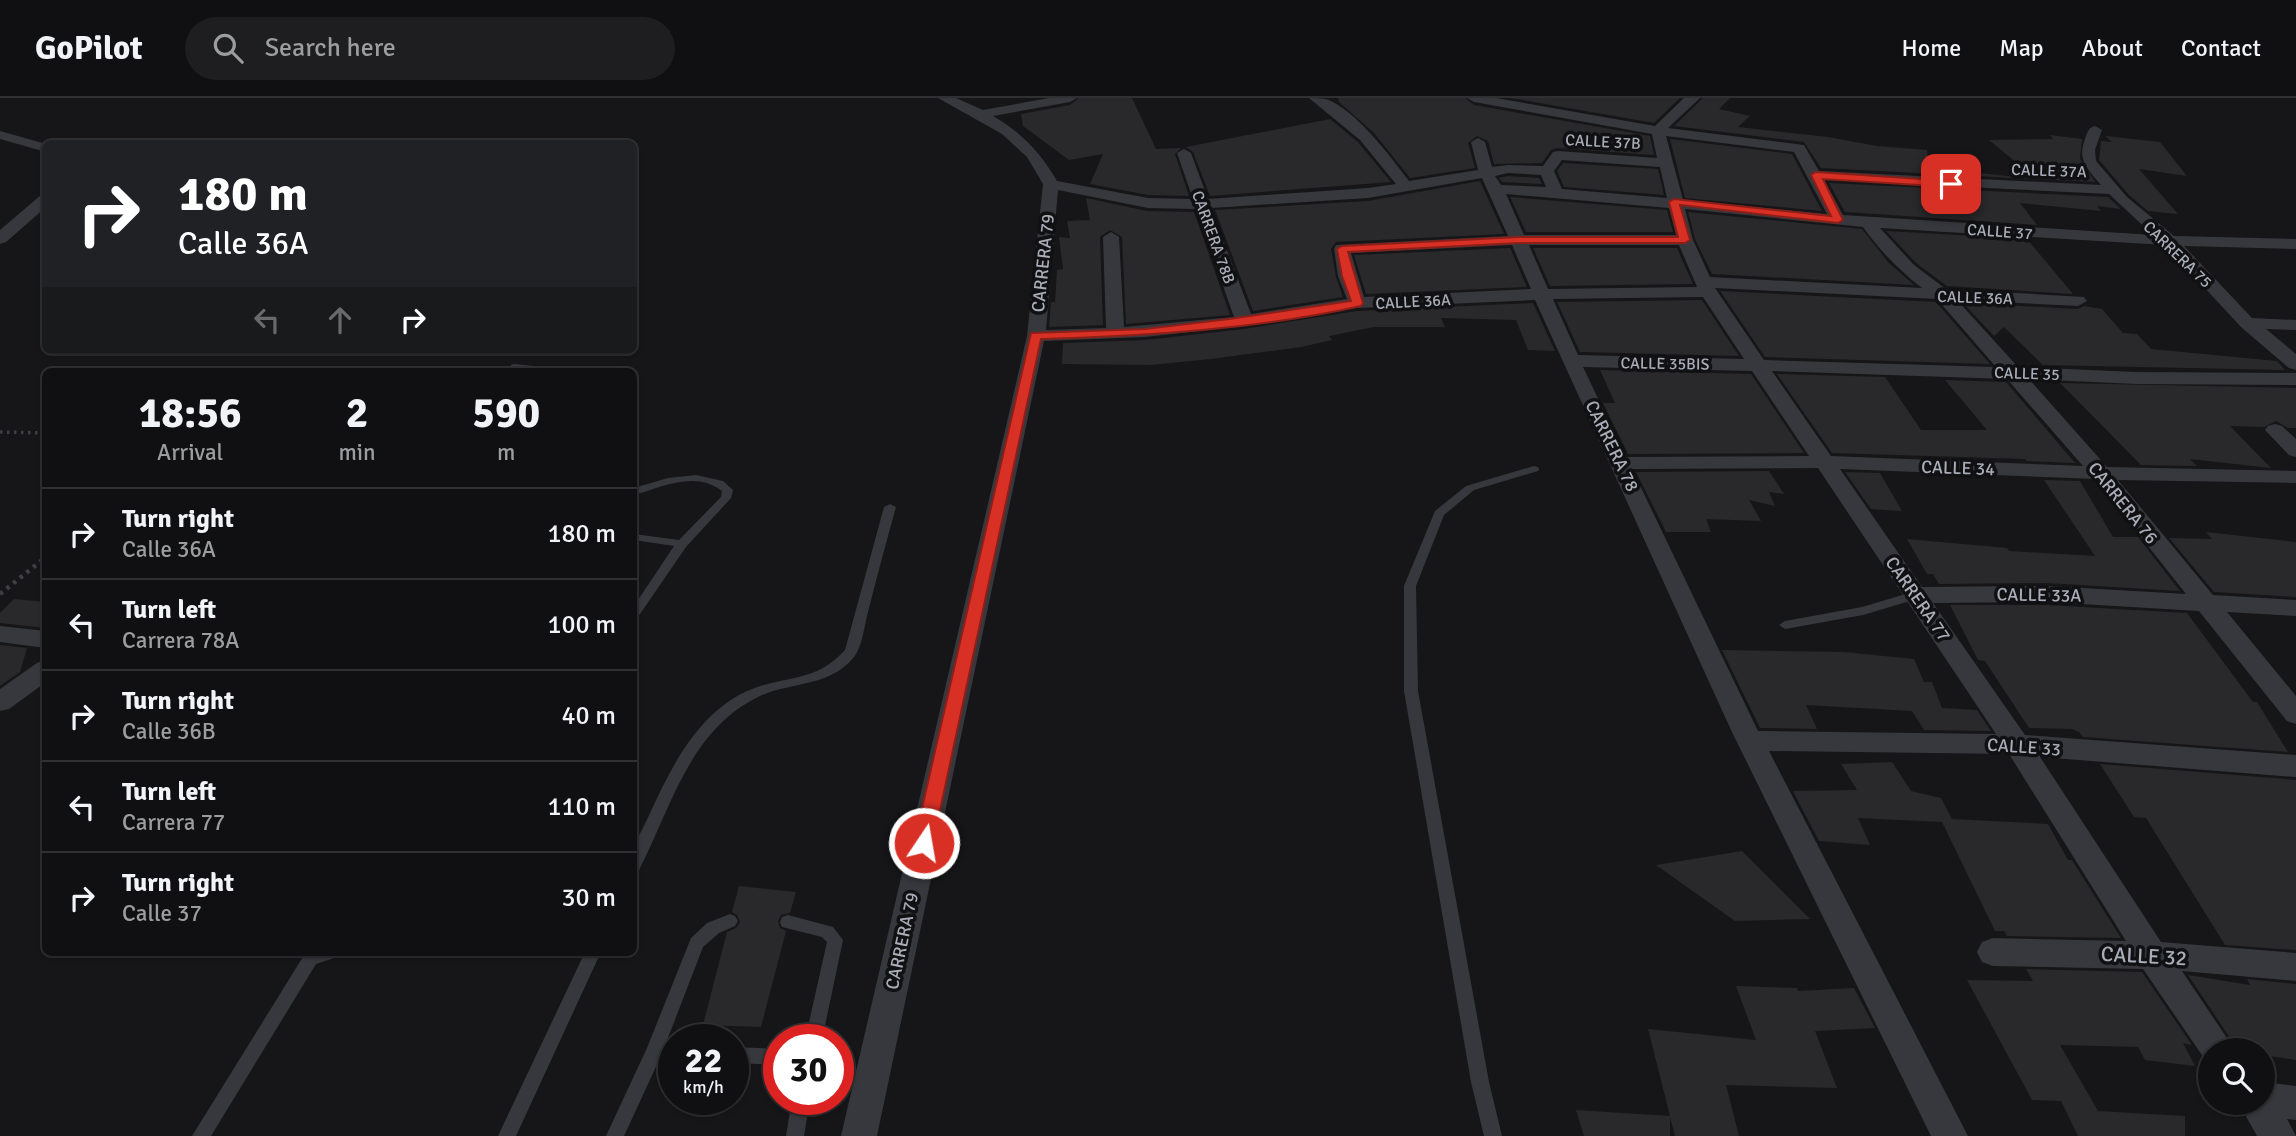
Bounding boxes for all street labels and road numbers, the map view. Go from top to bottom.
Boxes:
street label: CALLE 37B [1565,130,1641,154]
street label: CALLE 37A [2011,160,2087,182]
street label: CARRERA 78B [1187,188,1239,287]
street label: CARRERA 79 [1027,213,1059,313]
street label: CARRERA 75 [2139,217,2216,292]
street label: CALLE 37 [1966,220,2033,244]
street label: CALLE 36A [1937,287,2013,309]
street label: CALLE 36A [1375,290,1451,314]
street label: CALLE 35BIS [1620,353,1710,375]
street label: CALLE 35 [1994,363,2060,385]
street label: CARRERA 78 [1580,397,1644,495]
street label: CALLE 34 [1921,456,1996,480]
street label: CARRERA 76 [2083,458,2163,548]
street label: CARRERA 77 [1881,552,1955,646]
street label: CALLE 33A [1996,583,2082,607]
street label: CALLE 33 [1986,733,2062,761]
street label: CARRERA 79 [881,890,923,992]
street label: CALLE 32 [2100,941,2188,971]

